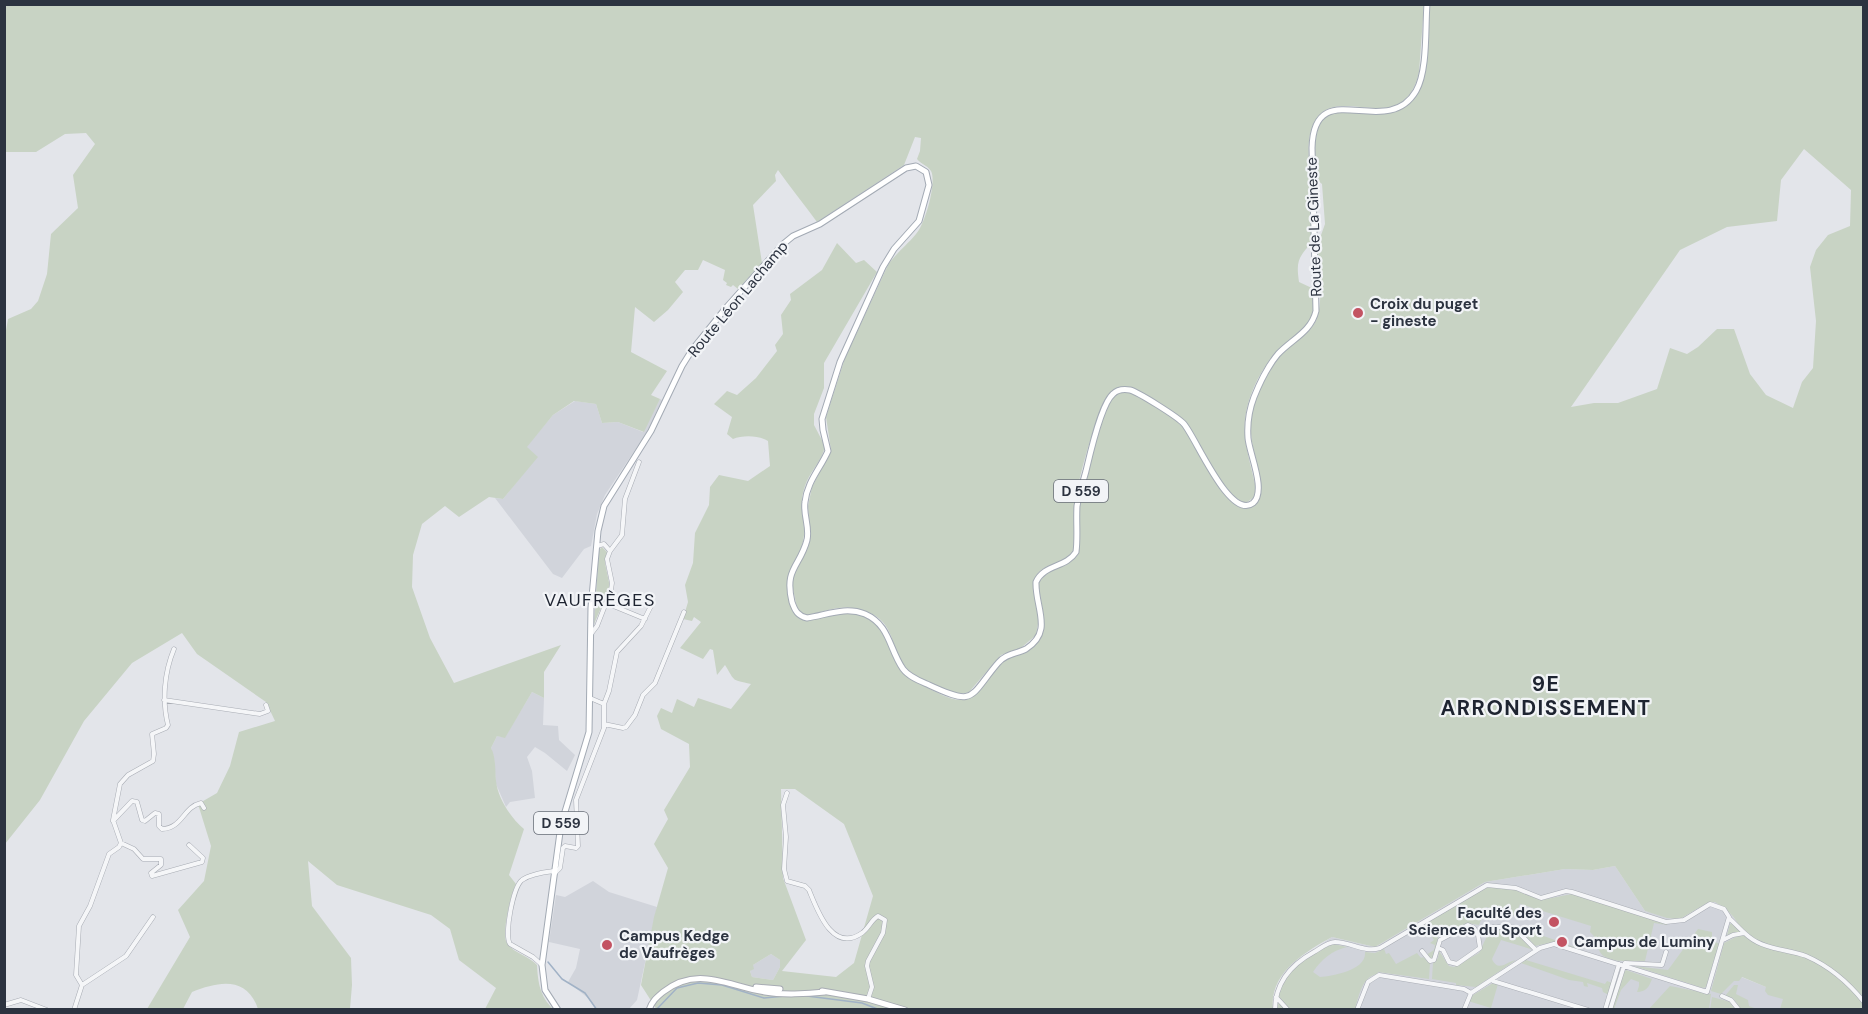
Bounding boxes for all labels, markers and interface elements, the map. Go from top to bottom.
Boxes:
street label: Route de La Gineste [1302,157,1326,297]
street label: Route Léon Lachamp [683,237,793,361]
place label: Croix du puget - gineste [1370,294,1478,331]
marker: Croix du puget - gineste [1351,306,1365,320]
road number: D 559 [1054,480,1108,502]
district label: VAUFRÈGES [544,588,656,612]
district label: 9E ARRONDISSEMENT [1440,670,1652,722]
road number: D 559 [534,812,588,834]
place label: Faculté des Sciences du Sport [1409,903,1542,940]
marker: Faculté des Sciences du Sport [1547,915,1561,929]
place label: Campus Kedge de Vaufrèges [619,926,729,963]
place label: Campus de Luminy [1574,932,1715,952]
marker: Campus de Luminy [1555,935,1569,949]
marker: Campus Kedge de Vaufrèges [600,938,614,952]

